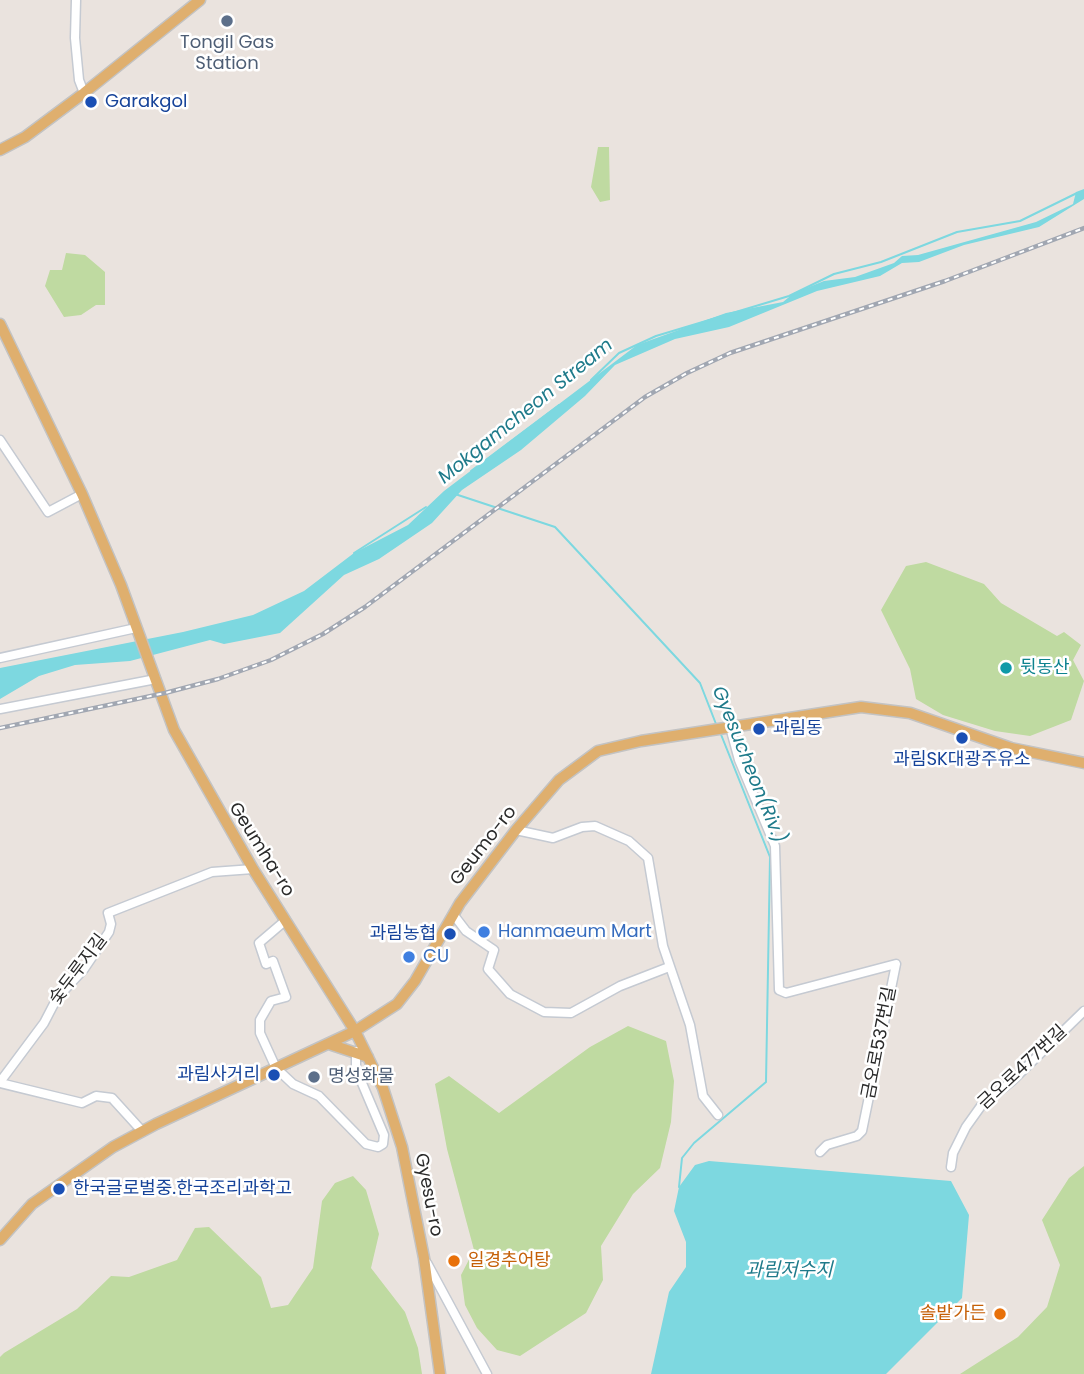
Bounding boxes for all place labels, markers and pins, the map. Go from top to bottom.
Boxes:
marker: Tongil Gas Station [219,13,235,29]
place label: Tongil Gas Station [180,32,274,74]
place label: Garakgol [105,91,187,113]
marker: Garakgol [83,94,99,110]
place label: 뒷동산 [1020,657,1070,679]
marker: 뒷동산 [998,660,1014,676]
place label: 과림동 [773,718,823,740]
marker: 과림동 [751,721,767,737]
marker: 과림SK대광주유소 [954,730,970,746]
place label: 과림SK대광주유소 [893,749,1031,771]
place label: Hanmaeum Mart [498,921,652,943]
place label: 과림농협 [370,923,436,945]
marker: Hanmaeum Mart [476,924,492,940]
marker: 과림농협 [442,926,458,942]
place label: CU [423,946,449,968]
marker: CU [401,949,417,965]
place label: 과림사거리 [177,1064,260,1086]
place label: 명성화물 [328,1066,394,1088]
marker: 과림사거리 [266,1067,282,1083]
marker: 명성화물 [306,1069,322,1085]
place label: 한국글로벌중.한국조리과학고 [73,1178,292,1200]
marker: 한국글로벌중.한국조리과학고 [51,1181,67,1197]
place label: 일경추어탕 [468,1250,551,1272]
marker: 일경추어탕 [446,1253,462,1269]
place label: 솔밭가든 [920,1303,986,1325]
marker: 솔밭가든 [992,1306,1008,1322]

